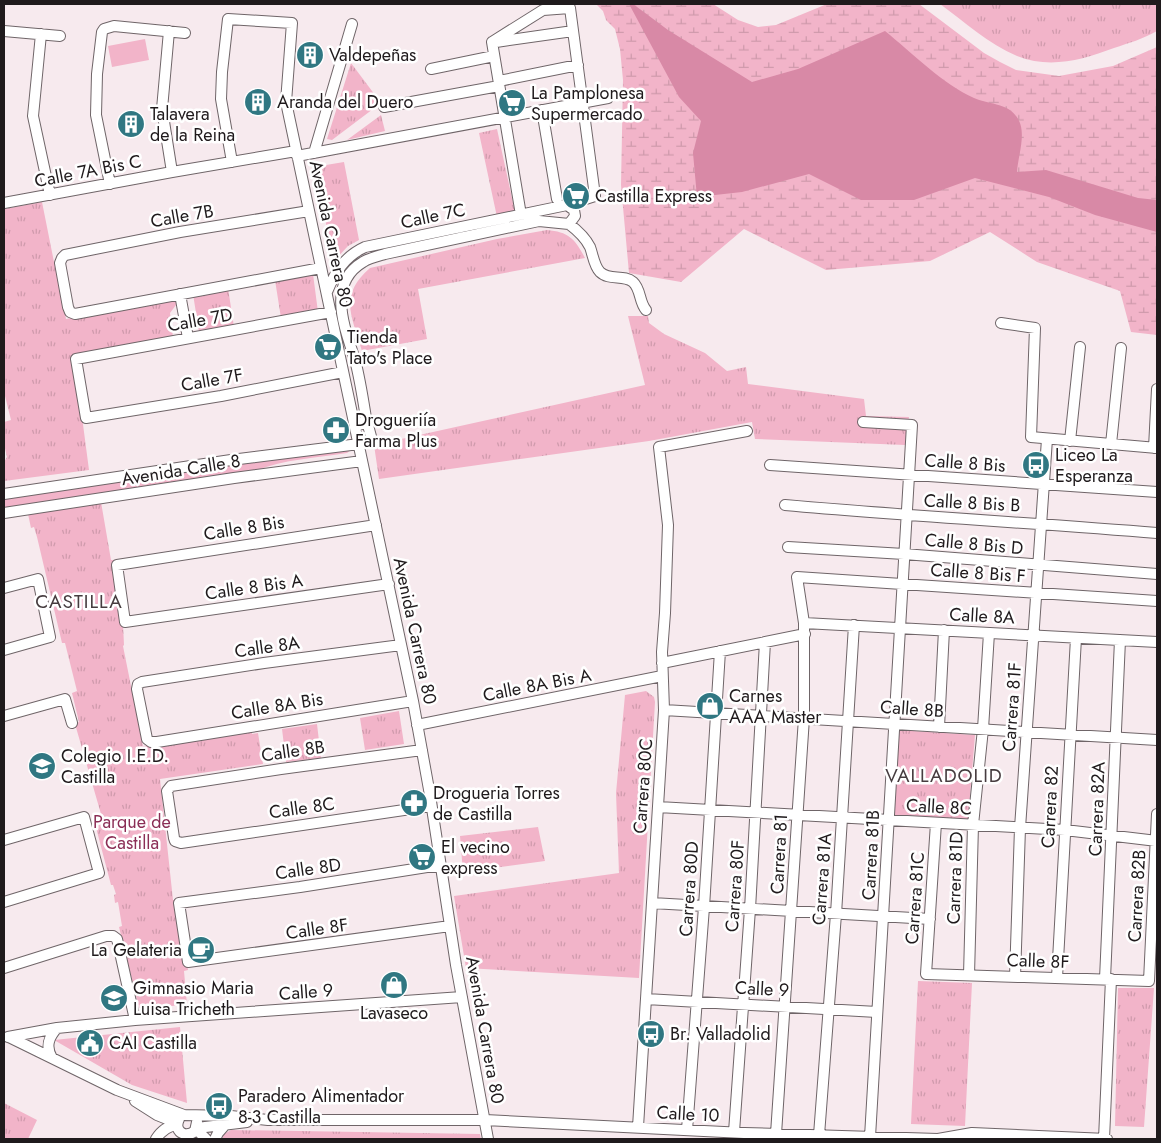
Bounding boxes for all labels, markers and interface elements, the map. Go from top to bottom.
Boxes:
building icon: Valdepeñas [295,40,325,70]
place label: Valdepeñas [329,42,416,68]
place label: La Pamplonesa Supermercado [531,80,644,127]
building icon: Aranda del Duero [243,87,273,117]
supermarket icon: La Pamplonesa Supermercado [497,88,527,118]
place label: Aranda del Duero [277,89,413,115]
place label: Talavera de la Reina [150,101,235,148]
building icon: Talavera de la Reina [116,109,146,139]
street label: Calle 7A Bis C [32,148,144,194]
street label: Avenida Carrera 80 [303,158,359,310]
supermarket icon: Castilla Express [561,181,591,211]
place label: Castilla Express [595,183,712,209]
street label: Calle 7C [398,196,468,236]
street label: Calle 7B [149,198,215,234]
street label: Calle 7D [165,301,235,339]
place label: Tienda Tato's Place [347,324,432,371]
supermarket icon: Tienda Tato's Place [313,332,343,362]
street label: Calle 7F [179,362,245,398]
place label: Drogueriía Farma Plus [355,407,437,454]
pharmacy icon: Drogueriía Farma Plus [321,415,351,445]
place label: Liceo La Esperanza [1055,442,1133,489]
street label: Calle 8 Bis [924,447,1006,479]
street label: Avenida Calle 8 [120,448,242,492]
bus stop icon: Liceo La Esperanza [1021,450,1051,480]
street label: Calle 8 Bis B [923,487,1021,519]
street label: Calle 8 Bis [202,509,286,547]
street label: Calle 8 Bis D [924,527,1024,561]
street label: Avenida Carrera 80 [387,555,443,707]
street label: Calle 8 Bis F [929,557,1027,589]
street label: Calle 8 Bis A [203,567,305,607]
district label: CASTILLA [35,588,123,615]
street label: Calle 8A [949,601,1015,631]
street label: Calle 8A [233,630,301,664]
street label: Carrera 81F [996,661,1028,753]
street label: Calle 8A Bis A [481,662,594,708]
place label: Carnes AAA Master [729,683,822,730]
street label: Calle 8A Bis [229,686,325,726]
shop icon: Carnes AAA Master [695,691,725,721]
street label: Calle 8B [879,694,945,724]
street label: Calle 8B [260,734,326,768]
street label: Carrera 80C [627,737,659,835]
place label: Colegio I.E.D. Castilla [61,743,169,790]
school or university icon: Colegio I.E.D. Castilla [27,751,57,781]
street label: Carrera 82A [1082,761,1112,857]
district label: VALLADOLID [885,762,1003,789]
street label: Carrera 82 [1035,765,1065,849]
place label: Drogueria Torres de Castilla [433,780,560,827]
pharmacy icon: Drogueria Torres de Castilla [399,788,429,818]
street label: Calle 8C [267,791,337,825]
street label: Calle 8C [905,792,973,822]
park label: Parque de Castilla [93,809,171,856]
street label: Carrera 81B [856,809,886,901]
street label: Carrera 81 [764,813,794,895]
street label: Carrera 81D [940,831,970,925]
street label: Carrera 81A [806,832,838,926]
place label: El vecino express [441,834,510,881]
street label: Carrera 80F [719,839,751,933]
street label: Carrera 80D [673,840,705,938]
supermarket icon: El vecino express [407,842,437,872]
street label: Carrera 82B [1122,849,1152,943]
street label: Carrera 81C [899,851,931,945]
street label: Calle 8D [274,852,342,886]
street label: Calle 8F [284,912,350,946]
cafe icon: La Gelateria [186,935,216,965]
place label: La Gelateria [91,937,182,963]
street label: Calle 8F [1006,947,1070,975]
street label: Avenida Carrera 80 [459,954,511,1106]
shop icon: Lavaseco [379,970,409,1000]
place label: Gimnasio Maria Luisa Tricheth [133,975,254,1022]
street label: Calle 9 [734,975,790,1003]
street label: Calle 9 [278,977,334,1007]
school or university icon: Gimnasio Maria Luisa Tricheth [99,983,129,1013]
place label: Lavaseco [360,1000,428,1026]
bus stop icon: Br. Valladolid [636,1019,666,1049]
place label: Br. Valladolid [670,1021,771,1047]
public building icon: CAI Castilla [75,1028,105,1058]
place label: CAI Castilla [109,1030,197,1056]
place label: Paradero Alimentador 8-3 Castilla [238,1083,405,1130]
bus stop icon: Paradero Alimentador 8-3 Castilla [204,1091,234,1121]
street label: Calle 10 [656,1099,720,1129]

